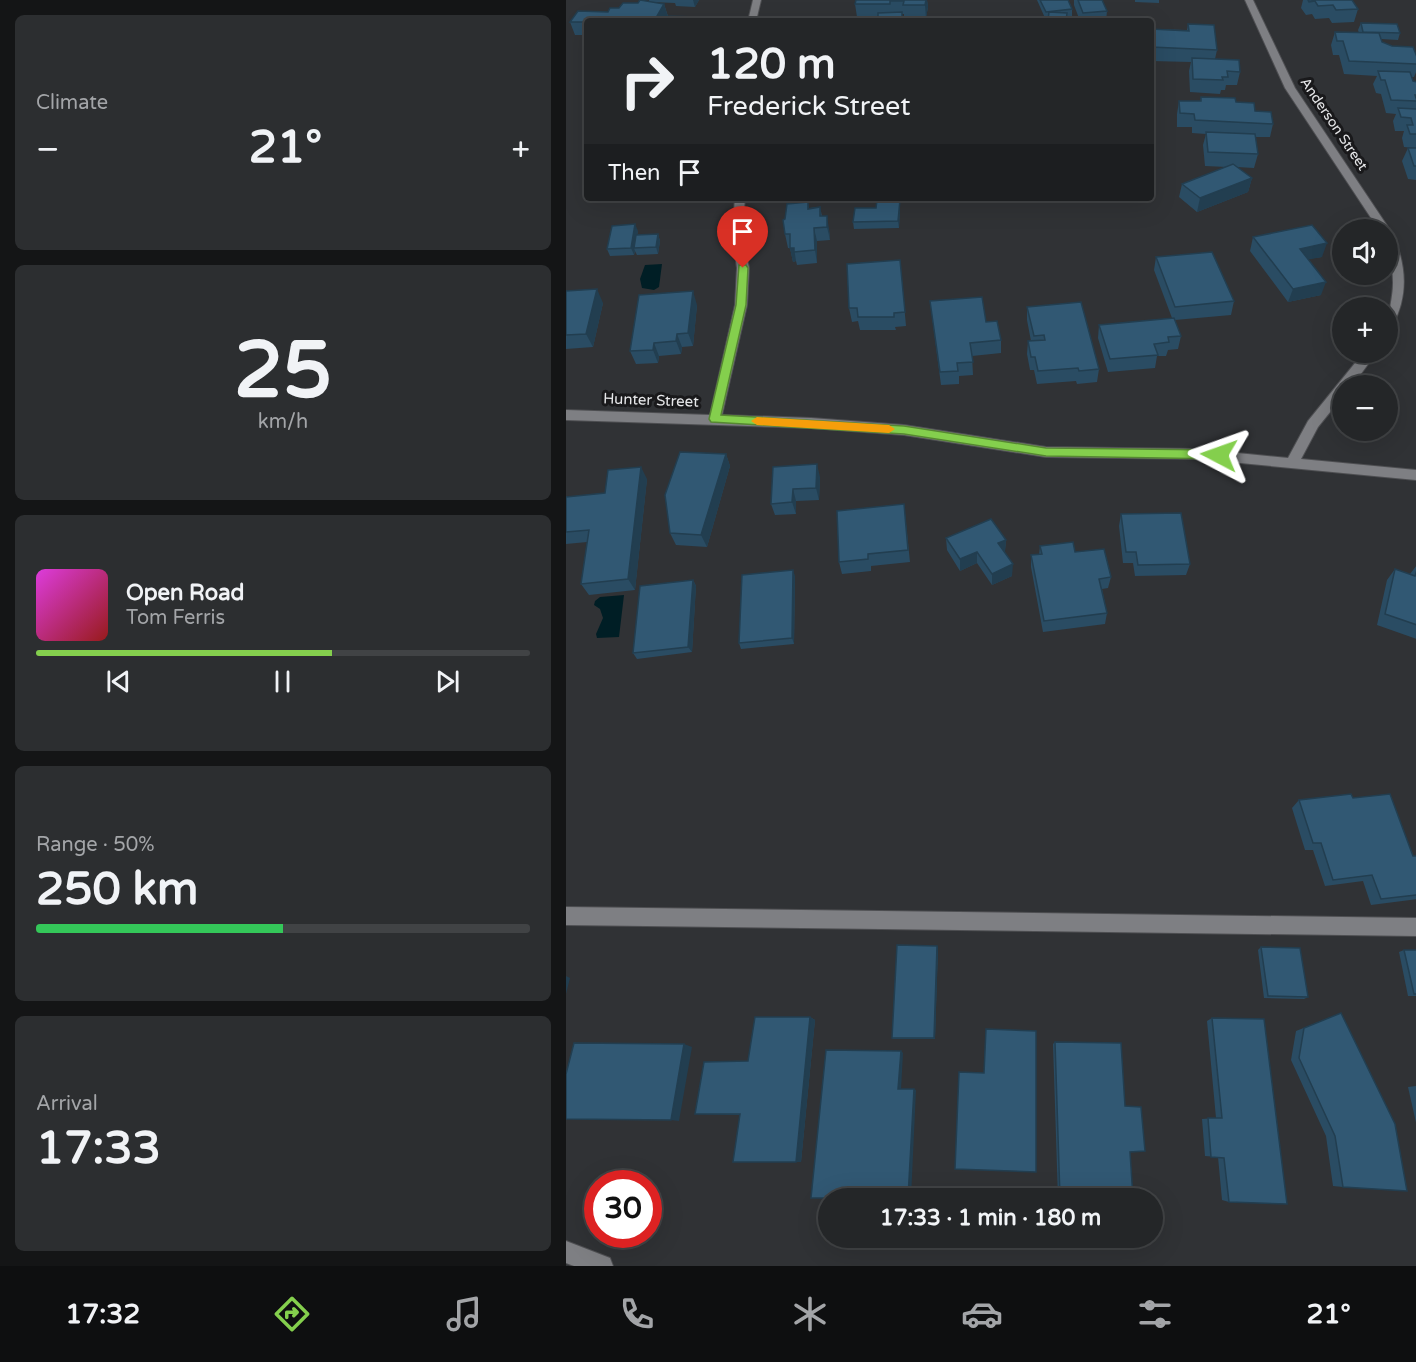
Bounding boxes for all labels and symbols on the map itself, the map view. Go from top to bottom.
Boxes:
street label: Anderson Street [1297,74,1372,174]
pin [717,206,768,268]
street label: Hunter Street [603,389,699,411]
position arrow [1187,423,1251,487]
speed limit sign: 30 [584,1170,662,1248]

